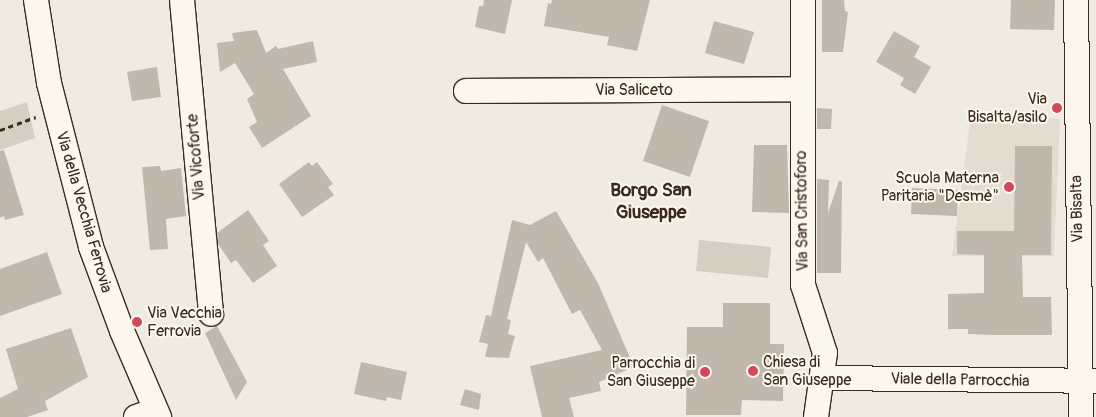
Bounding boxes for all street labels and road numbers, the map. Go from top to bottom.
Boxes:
street label: Via Saliceto [595,80,673,100]
street label: Via Vicoforte [183,113,209,201]
street label: Via della Vecchia Ferrovia [52,129,116,295]
street label: Via San Cristoforo [791,150,813,272]
street label: Via Bisalta [1067,175,1087,243]
street label: Viale della Parrocchia [890,369,1030,391]

